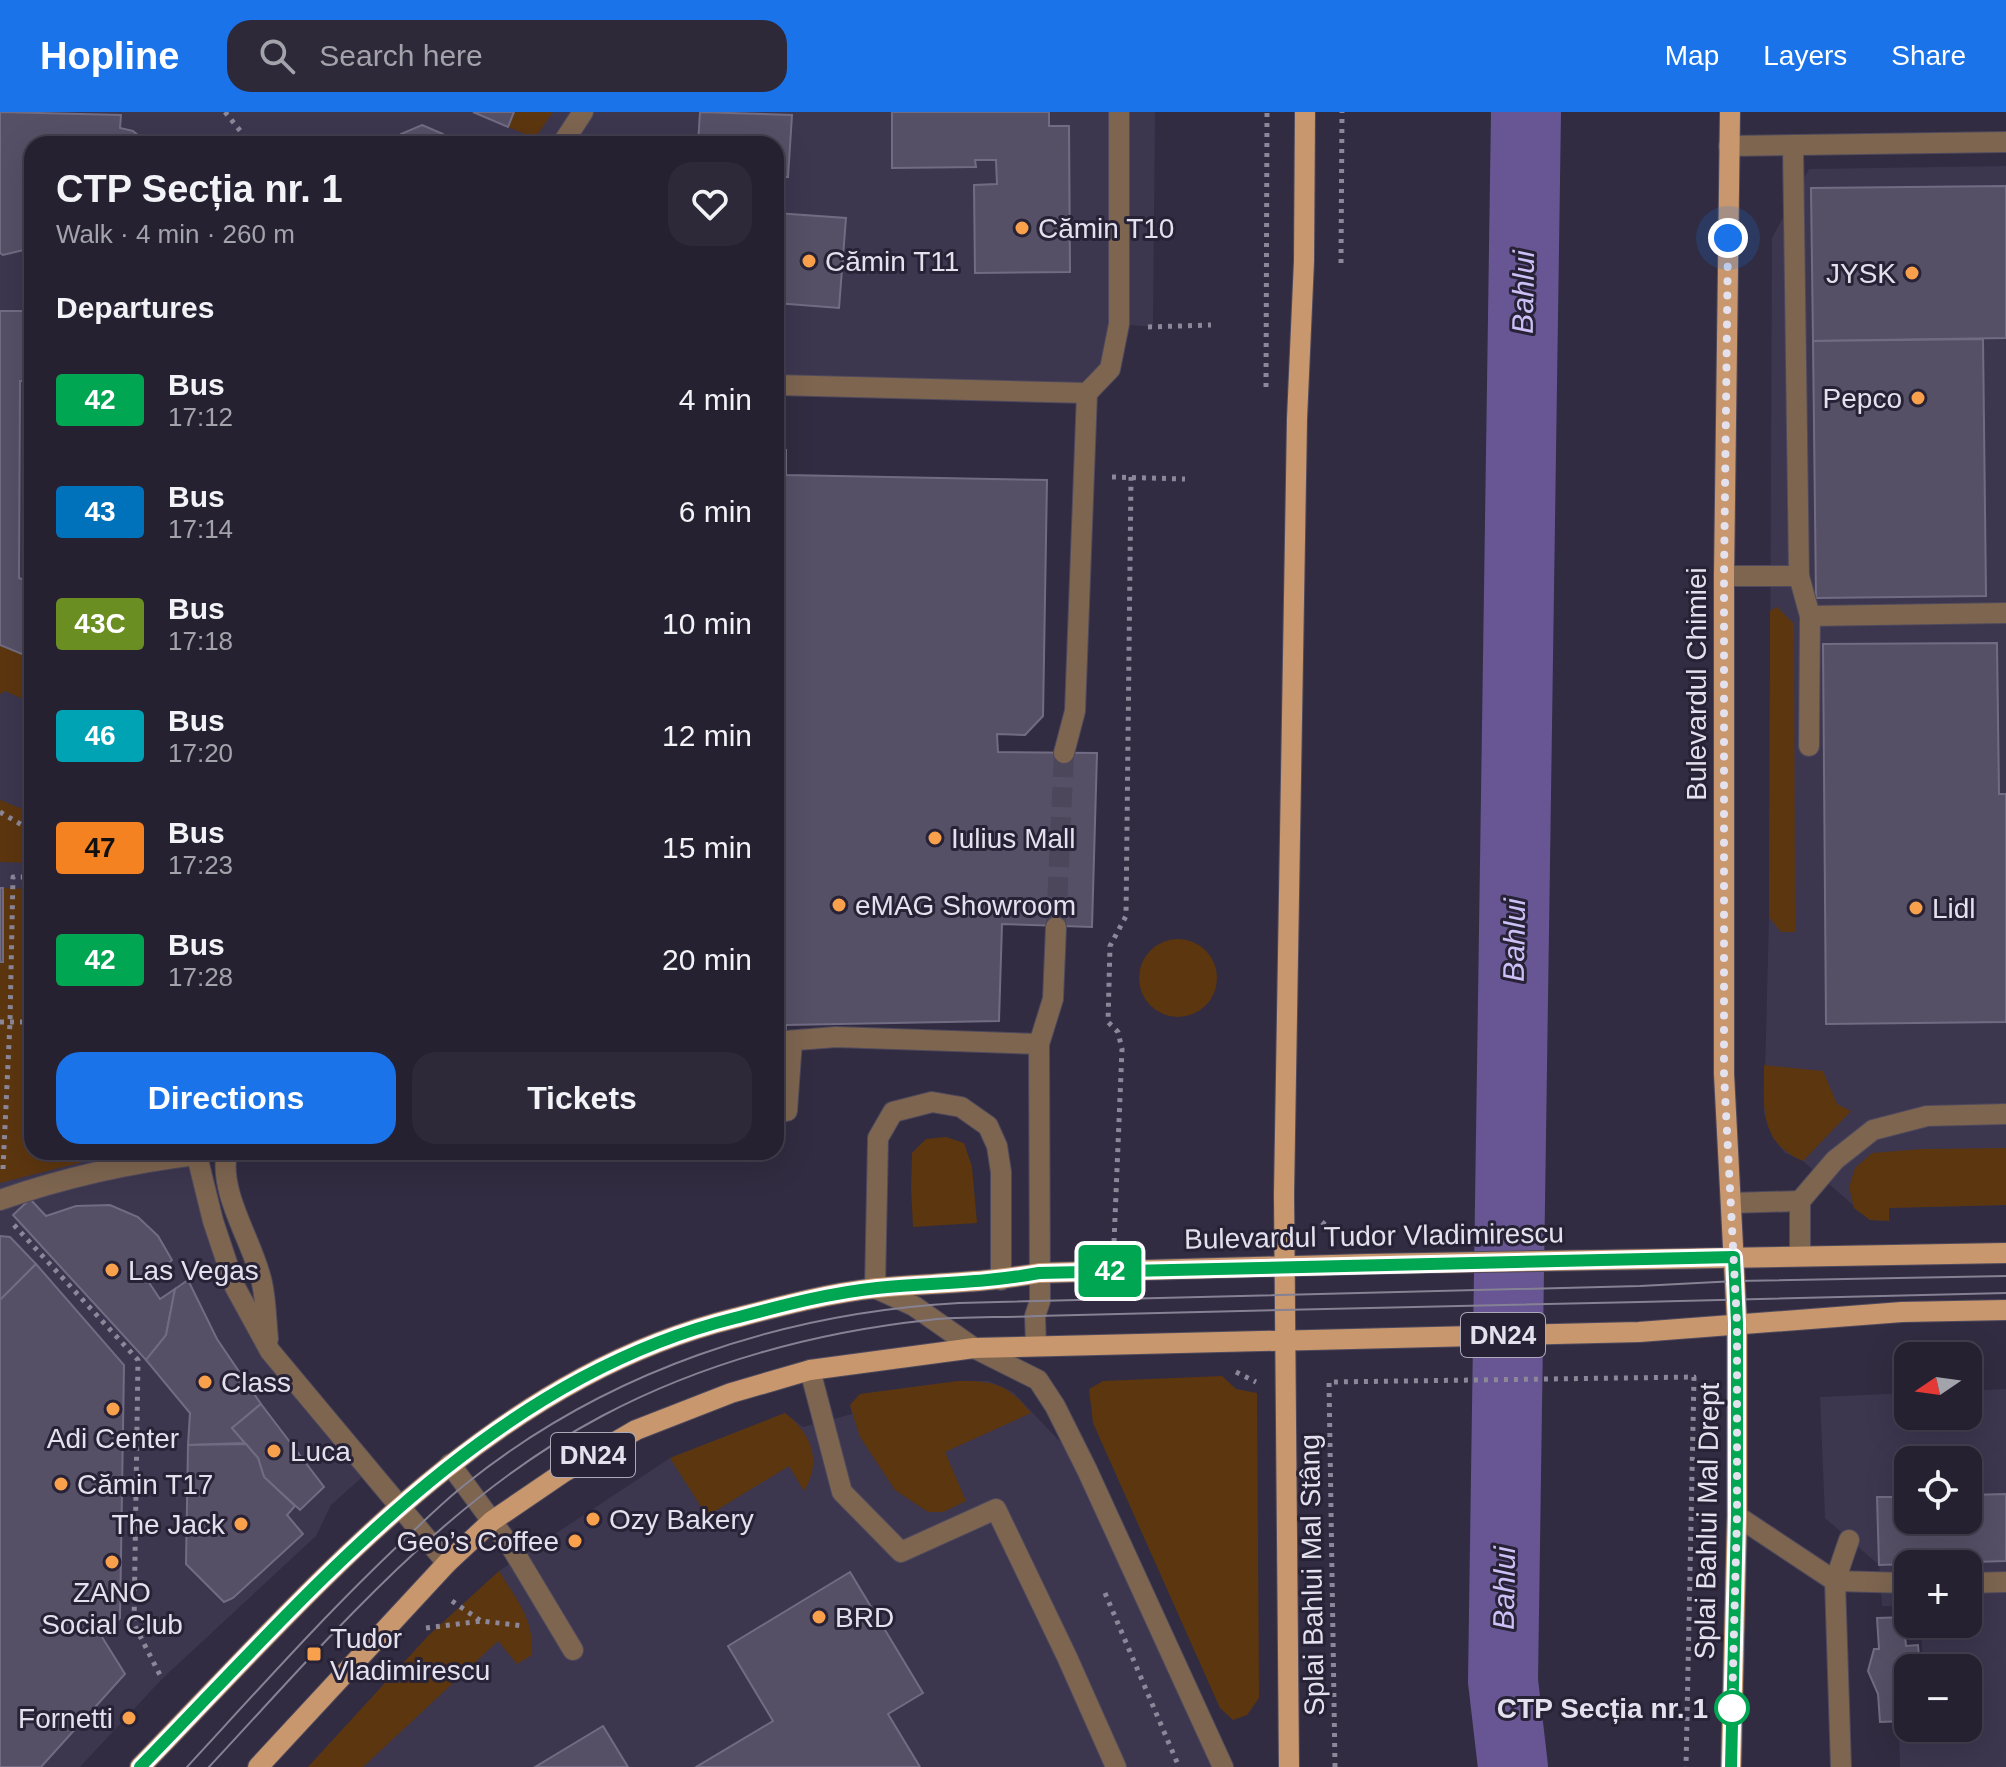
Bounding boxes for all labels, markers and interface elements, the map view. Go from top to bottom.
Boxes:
search box [227,20,787,92]
icon: search [255,34,299,78]
text: Hopline [40,35,179,77]
text: Search here [319,39,483,72]
text: Map [1665,40,1719,71]
text: Layers [1763,40,1847,71]
text: Share [1891,40,1966,71]
button: heart [668,162,752,246]
text: CTP Secția nr. 1 [56,168,343,210]
place label: Cămin T10 [1038,213,1174,244]
your location [1708,218,1748,258]
text: Walk · 4 min · 260 m [56,219,295,249]
marker: Cămin T10 [1013,219,1031,237]
place label: Cămin T11 [825,246,959,277]
water label: Bahlui [1506,249,1540,334]
marker: Cămin T11 [800,252,818,270]
place label: JYSK [1826,258,1896,289]
marker: JYSK [1903,264,1921,282]
text: Departures [56,291,214,324]
text: Bus [168,368,225,401]
text: 4 min [679,383,752,416]
place label: Pepco [1823,383,1902,414]
text: 42 [84,384,116,415]
marker: Pepco [1909,389,1927,407]
text: 17:12 [168,402,233,432]
text: Bus [168,480,225,513]
text: 6 min [679,495,752,528]
text: 43 [84,496,116,527]
text: 17:14 [168,514,233,544]
street label: Bulevardul Chimiei [1681,567,1712,801]
text: Bus [168,592,225,625]
text: 10 min [662,607,752,640]
text: 43C [74,608,126,639]
text: 17:18 [168,626,233,656]
text: Bus [168,704,225,737]
text: 12 min [662,719,752,752]
text: 46 [84,720,116,751]
text: 17:20 [168,738,233,768]
text: Bus [168,816,225,849]
place label: Iulius Mall [951,823,1075,854]
marker: Iulius Mall [926,829,944,847]
text: 15 min [662,831,752,864]
text: 47 [84,832,116,863]
text: 17:23 [168,850,233,880]
place label: eMAG Showroom [855,890,1076,921]
place label: Lidl [1932,893,1976,924]
marker: eMAG Showroom [830,896,848,914]
water label: Bahlui [1497,897,1531,982]
marker: Lidl [1907,899,1925,917]
text: Bus [168,928,225,961]
text: 20 min [662,943,752,976]
text: 42 [84,944,116,975]
text: 17:28 [168,962,233,992]
button: Directions [56,1052,396,1144]
button: Tickets [412,1052,752,1144]
street label: Bulevardul Tudor Vladimirescu [1184,1217,1564,1255]
line badge: 42 [1074,1245,1146,1297]
place label: Las Vegas [128,1255,259,1286]
text: 42 [1094,1255,1126,1286]
marker: Las Vegas [103,1261,121,1279]
road number: DN24 [1461,1313,1545,1357]
north arrow [1894,1342,1982,1430]
map controls [1894,1342,1982,1742]
place label: Class [221,1367,291,1398]
marker: Class [196,1373,214,1391]
street label: Splai Bahlui Mal Drept [1689,1382,1725,1660]
marker: Adi Center [104,1400,122,1418]
place label: Adi Center [47,1423,179,1454]
road number: DN24 [551,1433,635,1477]
street label: Splai Bahlui Mal Stâng [1294,1434,1330,1716]
place label: Luca [290,1436,351,1467]
marker: Luca [265,1442,283,1460]
button: locate [1894,1446,1982,1534]
place label: Cămin T17 [77,1469,213,1500]
marker: Cămin T17 [52,1475,70,1493]
place label: Ozy Bakery [609,1504,754,1535]
place label: The Jack [111,1509,226,1540]
marker: Ozy Bakery [584,1510,602,1528]
marker: The Jack [232,1515,250,1533]
place label: Geo’s Coffee [397,1526,559,1557]
marker: Geo’s Coffee [566,1532,584,1550]
water label: Bahlui [1487,1545,1521,1630]
button: + [1894,1550,1982,1638]
marker: ZANO Social Club [103,1553,121,1571]
place label: ZANO Social Club [41,1577,183,1640]
place label: BRD [835,1602,894,1633]
marker: BRD [810,1608,828,1626]
place label: Tudor Vladimirescu [330,1623,490,1686]
marker: Tudor Vladimirescu [305,1645,323,1663]
button: − [1894,1654,1982,1742]
marker: CTP Secția nr. 1 [1715,1691,1749,1725]
place label: CTP Secția nr. 1 [1497,1693,1708,1724]
place label: Fornetti [18,1703,113,1734]
marker: Fornetti [120,1709,138,1727]

